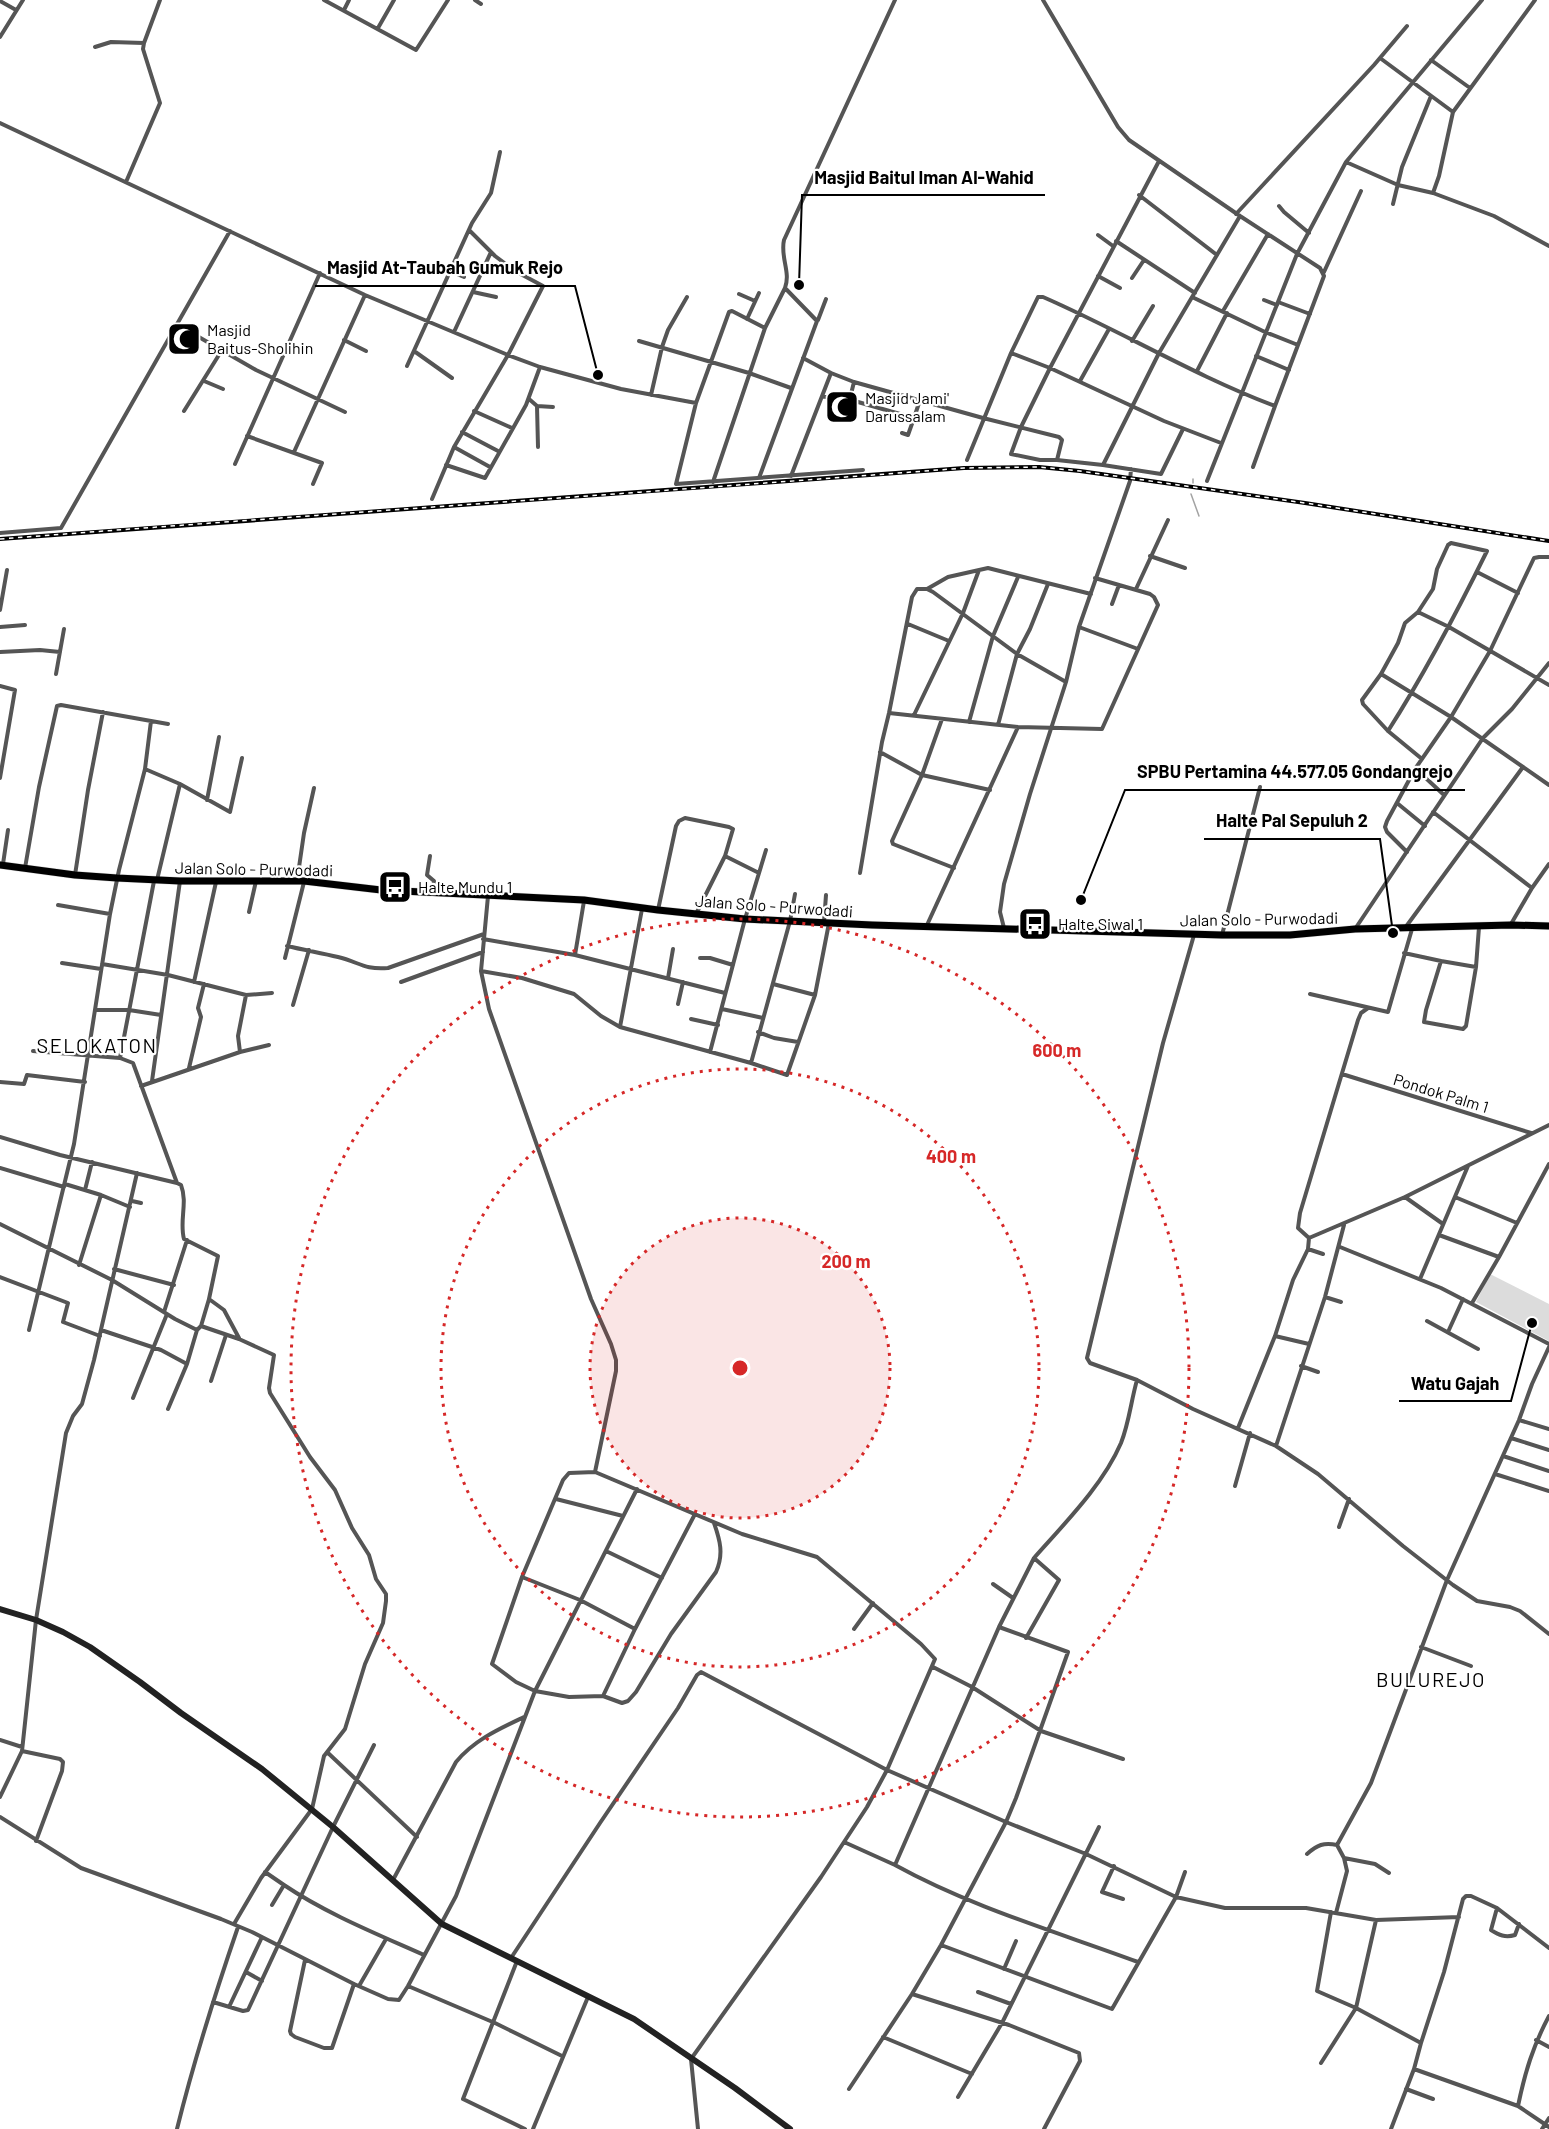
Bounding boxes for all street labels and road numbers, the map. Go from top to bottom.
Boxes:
street label: Jalan Solo - Purwodadi [175,858,333,879]
street label: Jalan Solo - Purwodadi [694,891,854,920]
street label: Jalan Solo - Purwodadi [1180,908,1338,929]
street label: Pondok Palm 1 [1391,1069,1491,1116]

